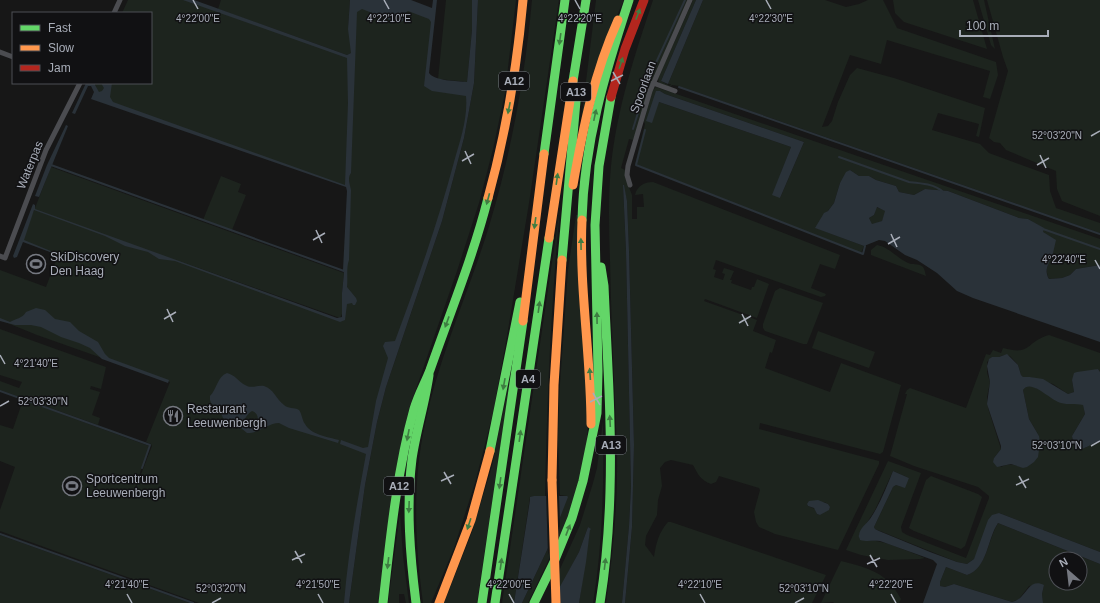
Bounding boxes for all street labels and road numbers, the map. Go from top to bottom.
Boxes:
street label: Spoorlaan [627,59,659,115]
road number: A12 [499,72,529,90]
road number: A13 [561,83,591,101]
street label: Waterpas [14,139,46,191]
road number: A4 [516,370,540,388]
road number: A13 [596,436,626,454]
road number: A12 [384,477,414,495]

